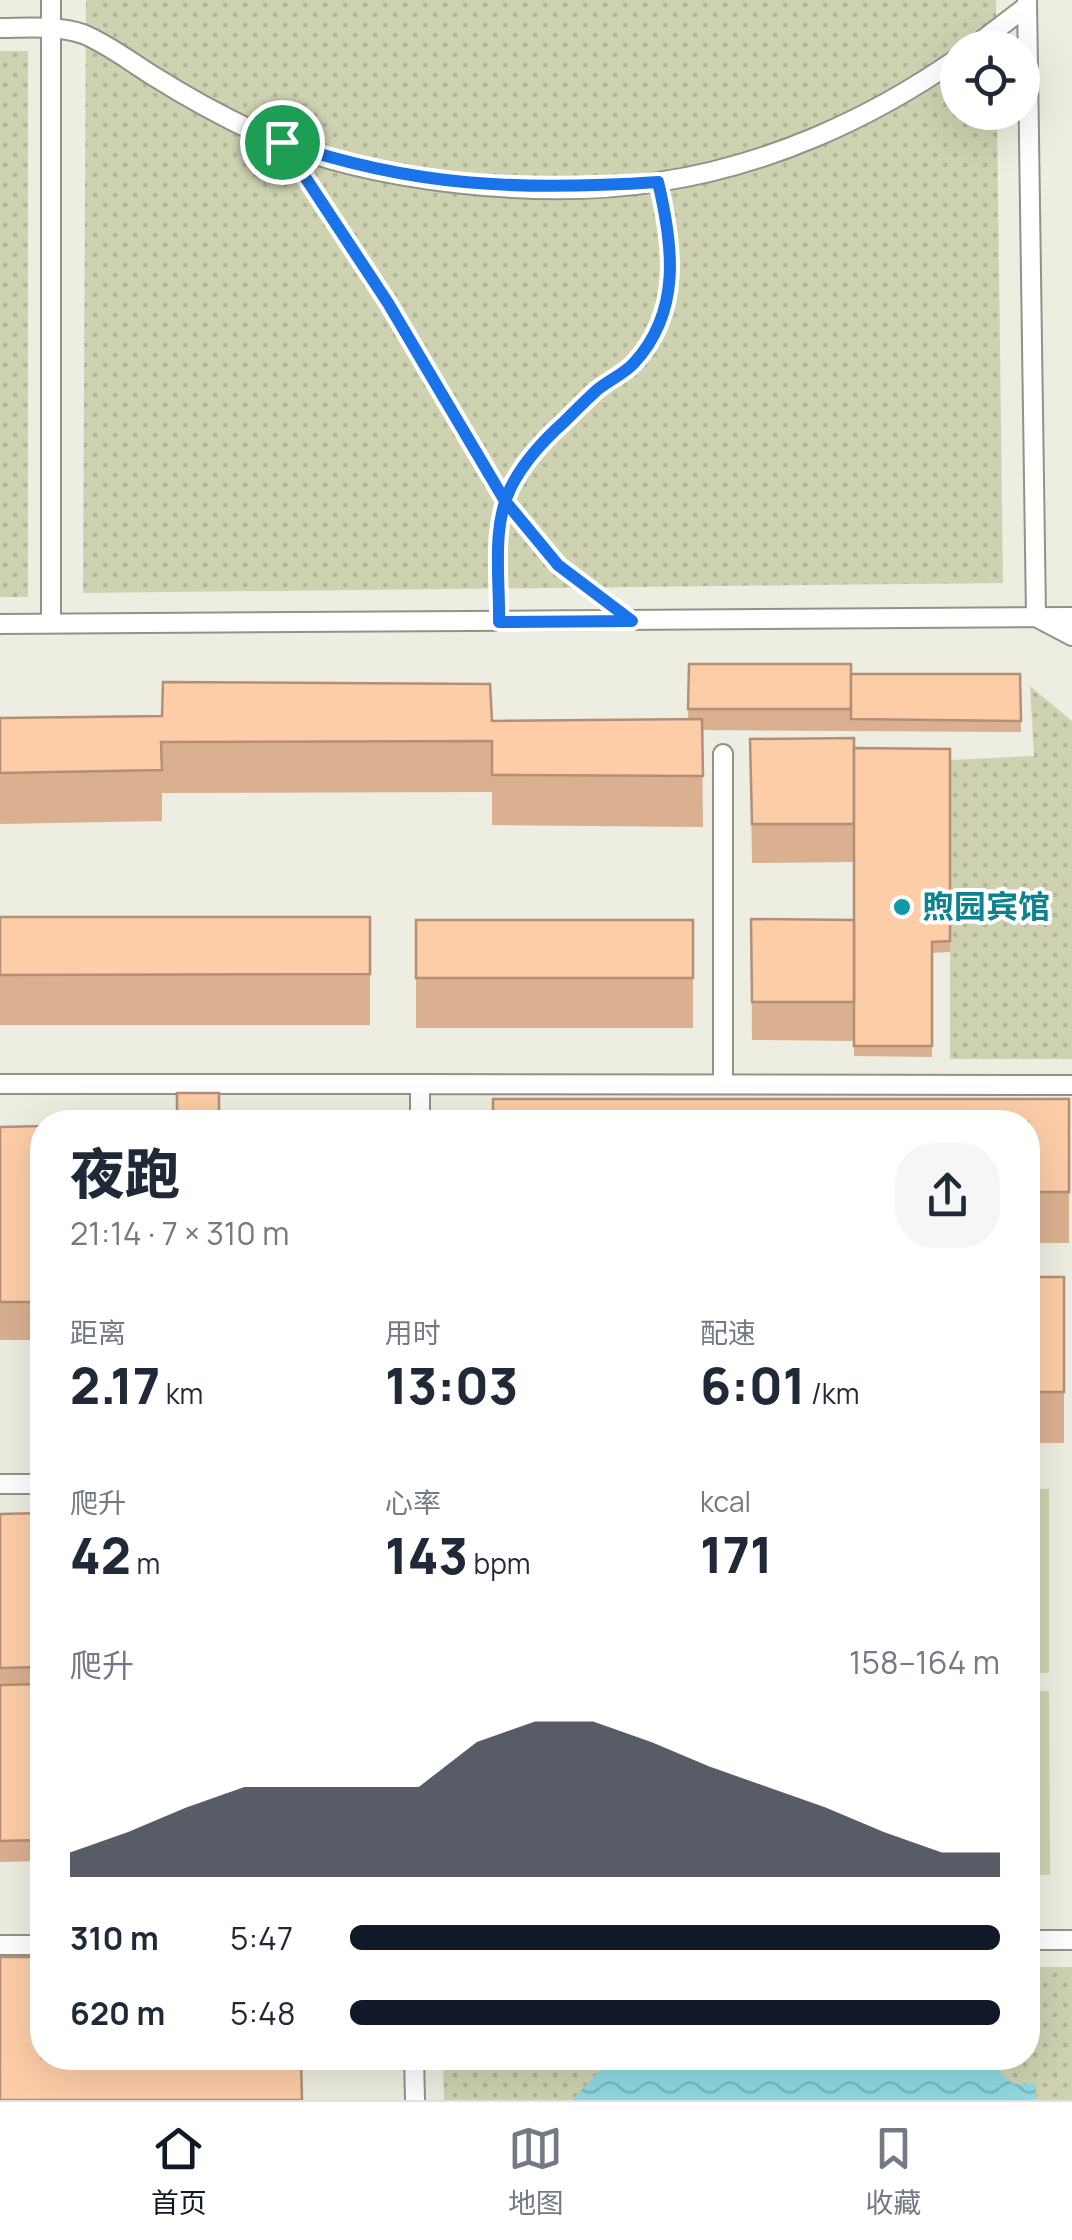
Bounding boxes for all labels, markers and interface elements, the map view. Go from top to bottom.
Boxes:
map controls [940,30,1040,130]
button: locate [940,30,1040,130]
pin [240,100,325,185]
icon: arrive [255,115,310,170]
place label: 煦园宾馆 [922,884,1050,928]
marker: 煦园宾馆 [891,896,913,918]
text: 夜跑 [70,1135,180,1211]
button: share [895,1143,1000,1248]
text: 21:14 · 7 × 310 m [70,1211,289,1255]
text: 距离 [70,1313,126,1351]
text: 用时 [385,1313,441,1351]
text: 配速 [700,1313,756,1351]
text: 2.17 [70,1351,160,1419]
text: 13:03 [385,1351,518,1419]
text: 6:01 [700,1351,805,1419]
text: km [160,1374,203,1412]
text: /km [805,1374,859,1412]
text: kcal [700,1482,751,1520]
text: 爬升 [70,1483,126,1521]
text: 心率 [385,1483,441,1521]
text: 171 [700,1520,773,1588]
text: 42 [70,1521,131,1589]
text: 143 [385,1521,468,1589]
text: m [131,1544,160,1582]
text: bpm [468,1544,531,1582]
text: 158–164 m [849,1640,1000,1684]
text: 爬升 [70,1643,134,1687]
text: 310 m [70,1916,159,1960]
text: 5:47 [230,1916,293,1960]
text: 620 m [70,1991,165,2035]
text: 5:48 [230,1991,296,2035]
tab: 首页 [151,2121,207,2221]
tab: 地图 [508,2121,564,2221]
tab: 收藏 [865,2121,921,2221]

